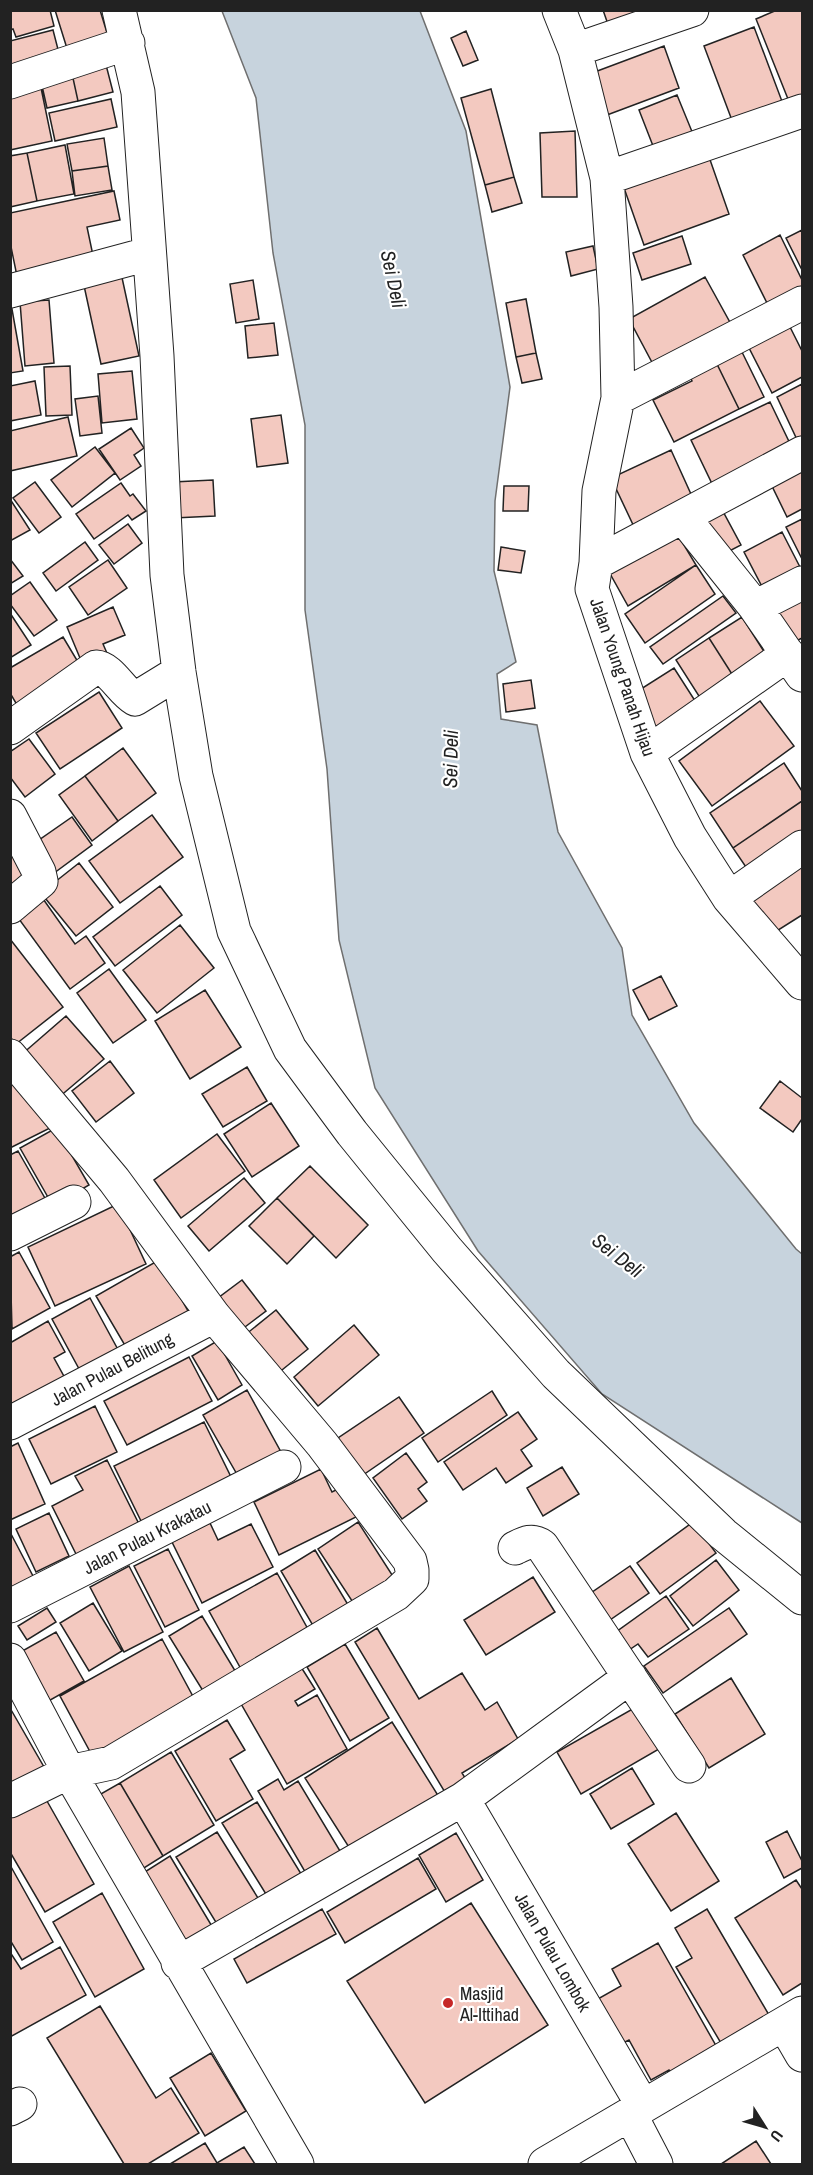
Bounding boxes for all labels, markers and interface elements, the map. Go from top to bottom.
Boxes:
water label: Sei Deli [375,248,413,311]
street label: Jalan Young Panah Hijau [584,594,662,760]
water label: Sei Deli [436,729,464,788]
water label: Sei Deli [587,1226,650,1284]
street label: Jalan Pulau Belitung [46,1326,178,1412]
street label: Jalan Pulau Krakatau [79,1494,215,1580]
street label: Jalan Pulau Lombok [509,1888,598,2017]
place label: Masjid Al-Ittihad [459,1981,519,2027]
marker: Masjid Al-Ittihad [441,1996,455,2010]
north arrow [735,2097,795,2157]
text: U [765,2126,789,2146]

